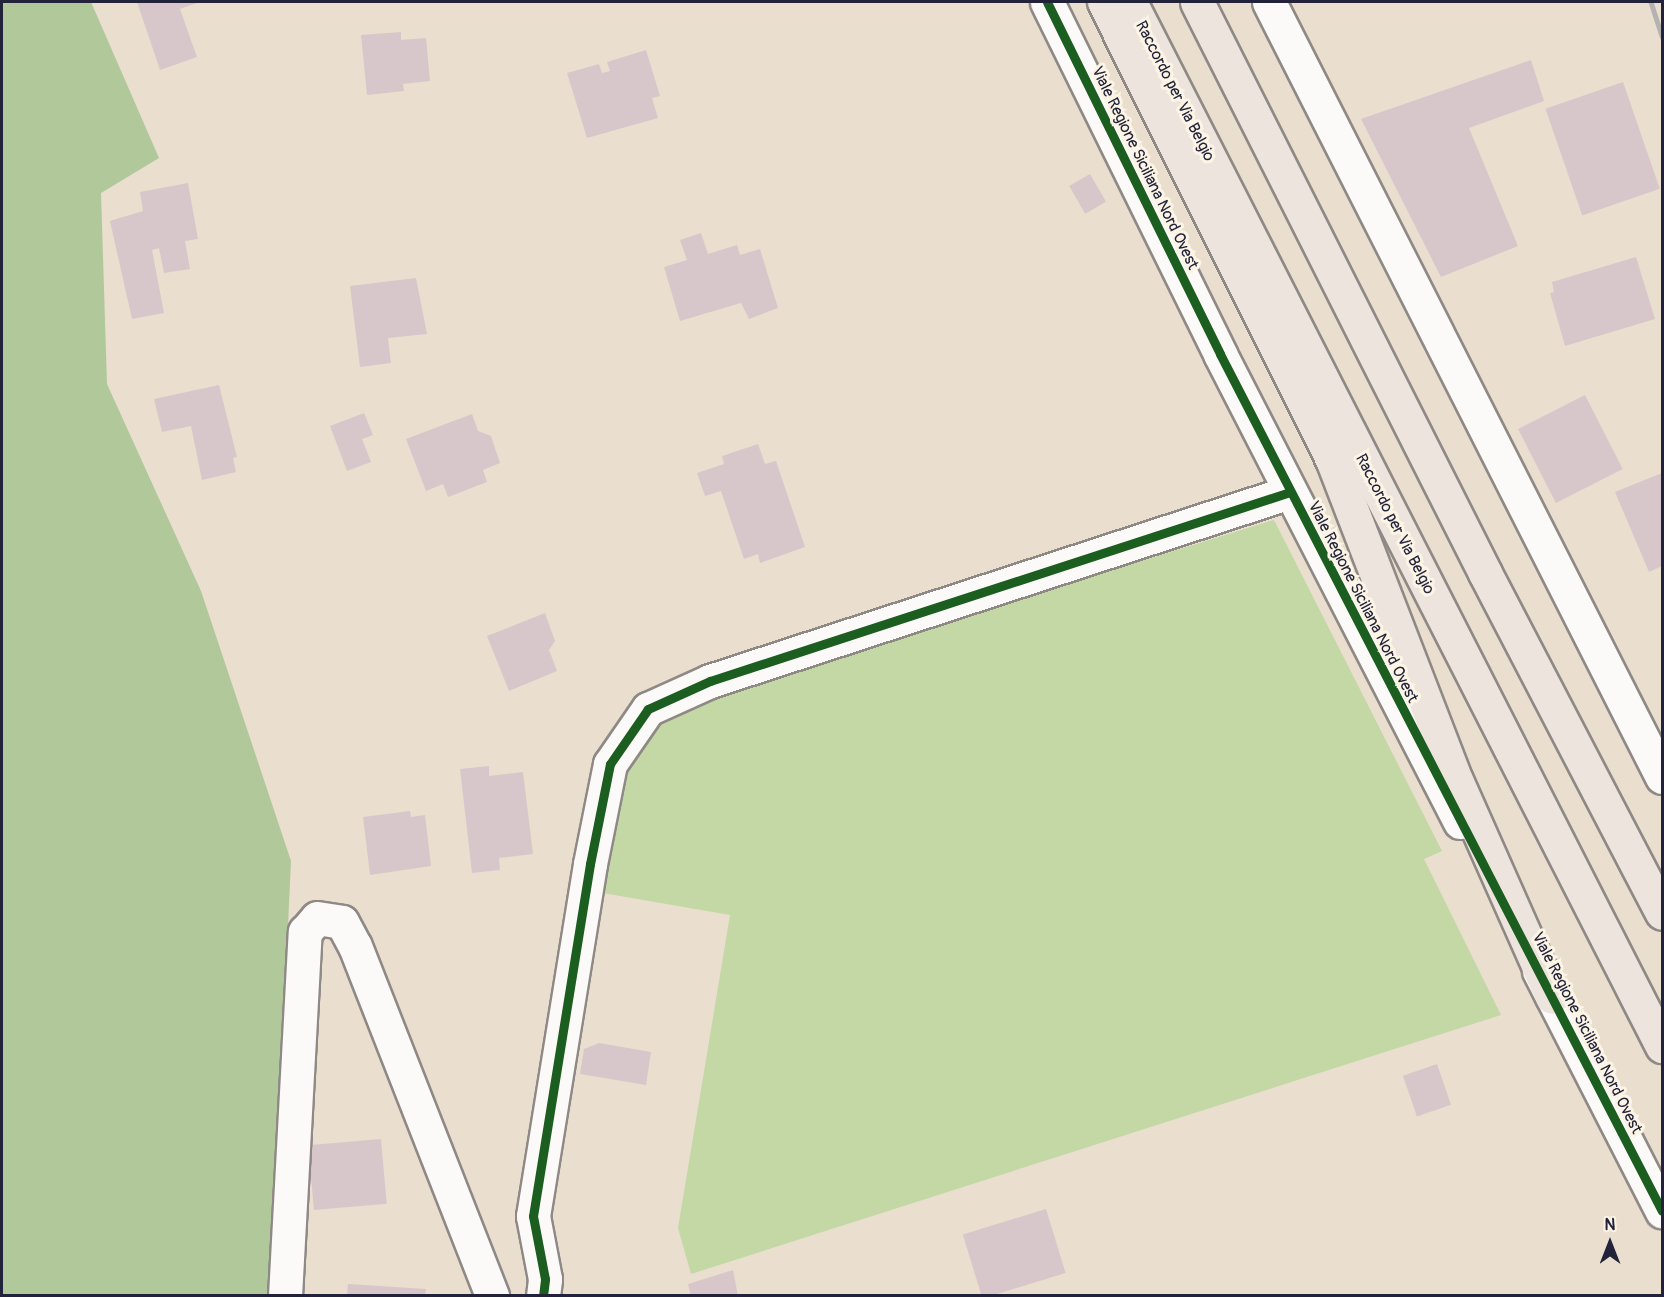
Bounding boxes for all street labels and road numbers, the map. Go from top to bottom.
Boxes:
street label: Raccordo per Via Belgio [1131,18,1219,164]
street label: Viale Regione Siciliana Nord Ovest [1087,63,1203,273]
street label: Raccordo per Via Belgio [1351,451,1439,597]
street label: Viale Regione Siciliana Nord Ovest [1304,498,1422,706]
street label: Viale Regione Siciliana Nord Ovest [1528,929,1646,1137]

